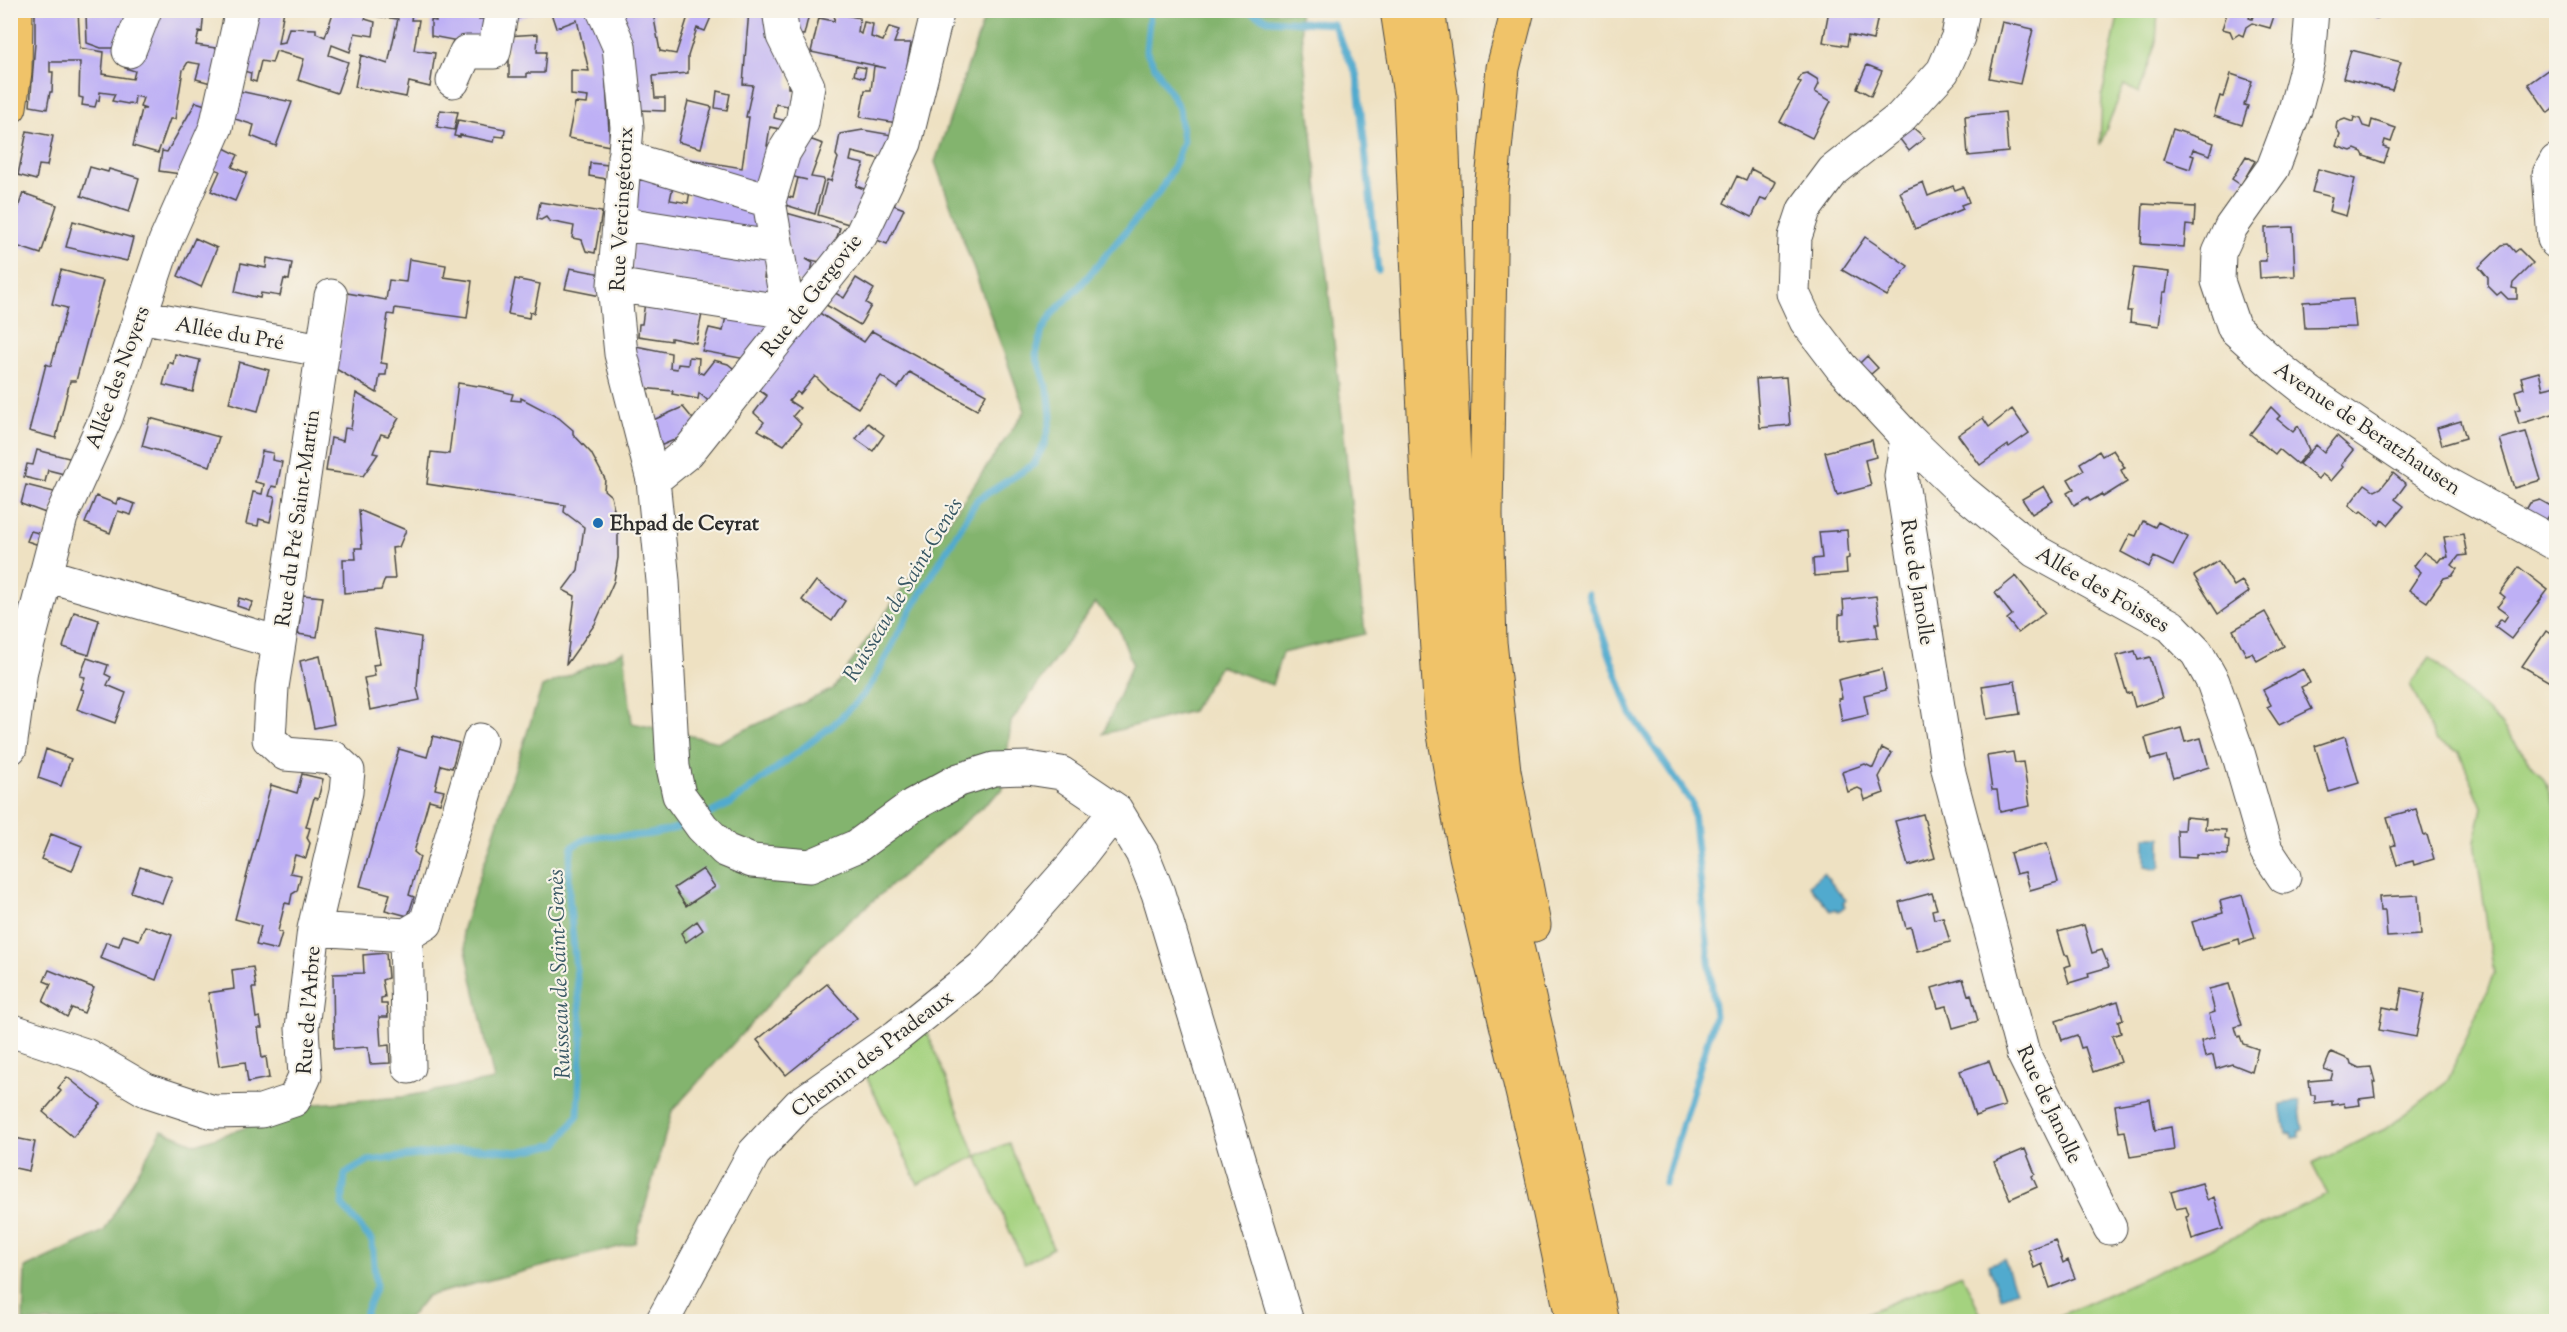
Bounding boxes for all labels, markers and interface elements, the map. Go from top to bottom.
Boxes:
street label: Rue Vercingétorix [604,126,642,292]
street label: Rue de Gergovie [755,228,870,364]
street label: Allée des Noyers [79,302,159,453]
street label: Allée du Pré [173,311,286,359]
street label: Avenue de Beratzhausen [2267,356,2467,504]
street label: Rue du Pré Saint-Martin [269,408,329,629]
water label: Ruisseau de Saint-Genès [837,492,972,689]
place label: Ehpad de Ceyrat [610,510,760,540]
marker: Ehpad de Ceyrat [591,516,605,530]
street label: Rue de Janolle [1891,517,1941,648]
street label: Allée des Foisses [2030,540,2174,641]
water label: Ruisseau de Saint-Genès [541,868,581,1079]
street label: Rue de l'Arbre [291,945,329,1076]
street label: Chemin des Pradeaux [786,983,961,1126]
street label: Rue de Janolle [2008,1041,2089,1169]

